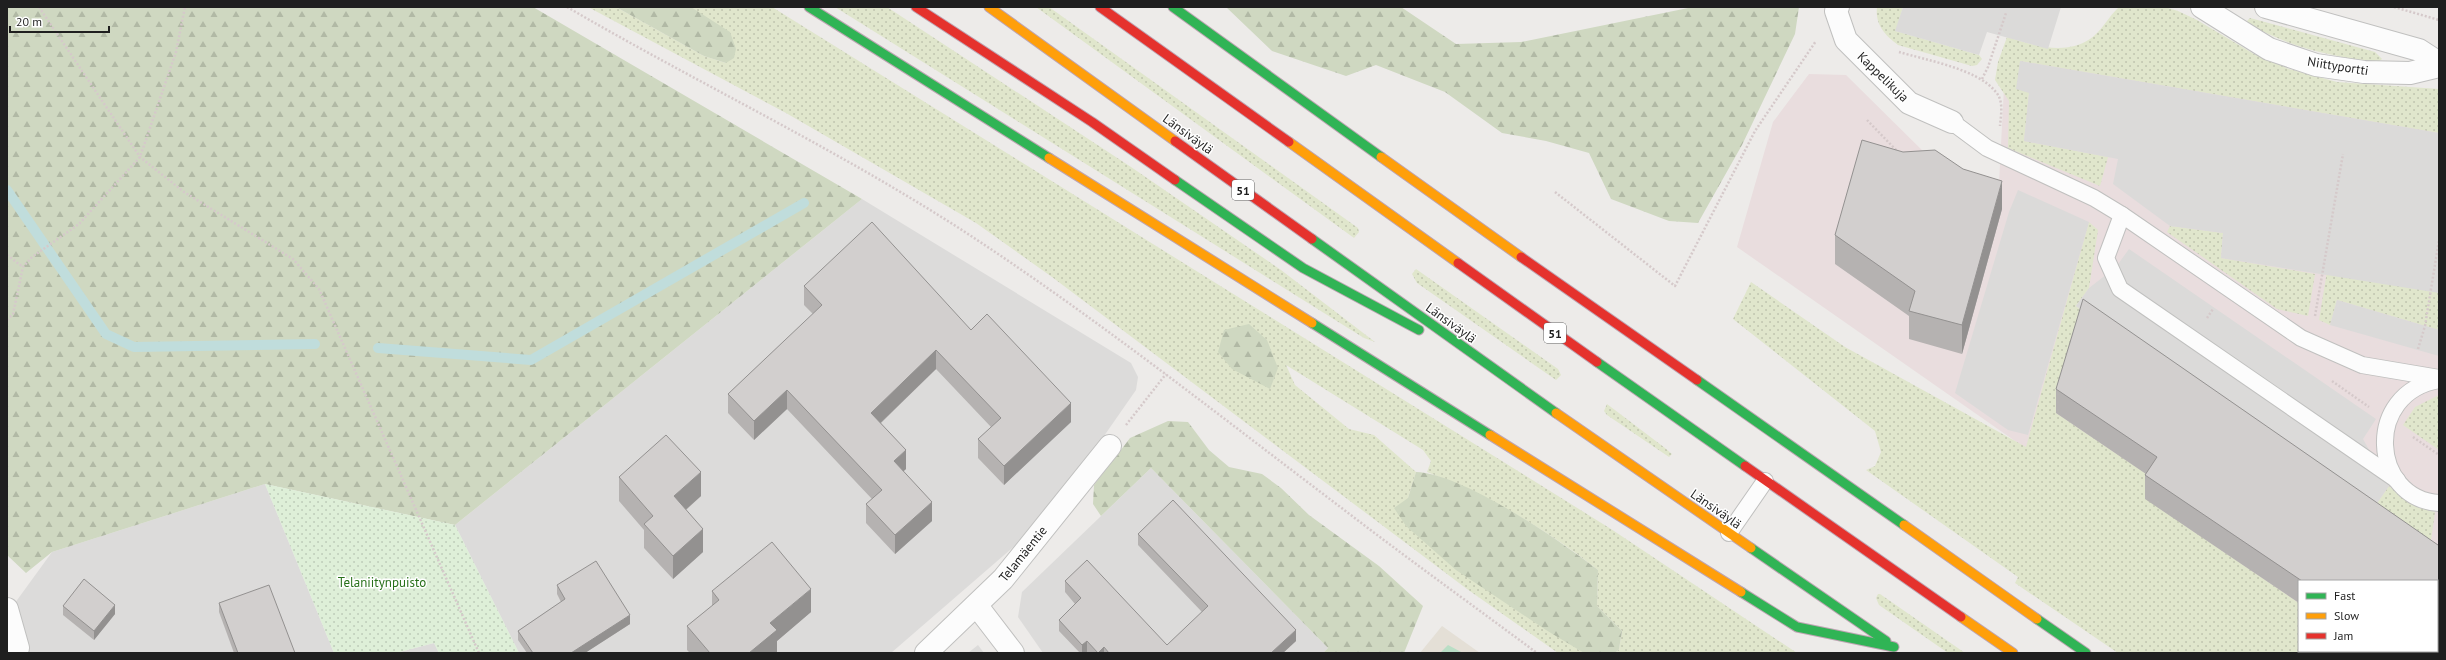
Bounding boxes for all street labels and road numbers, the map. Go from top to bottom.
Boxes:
street label: Kappelikuja [1854,48,1912,106]
street label: Niittyportti [2306,53,2370,79]
street label: Länsiväylä [1159,110,1217,158]
road number: 51 [1232,180,1254,200]
street label: Länsiväylä [1422,299,1480,347]
road number: 51 [1544,323,1566,343]
street label: Länsiväylä [1687,485,1745,533]
street label: Telamäentie [995,522,1051,586]

